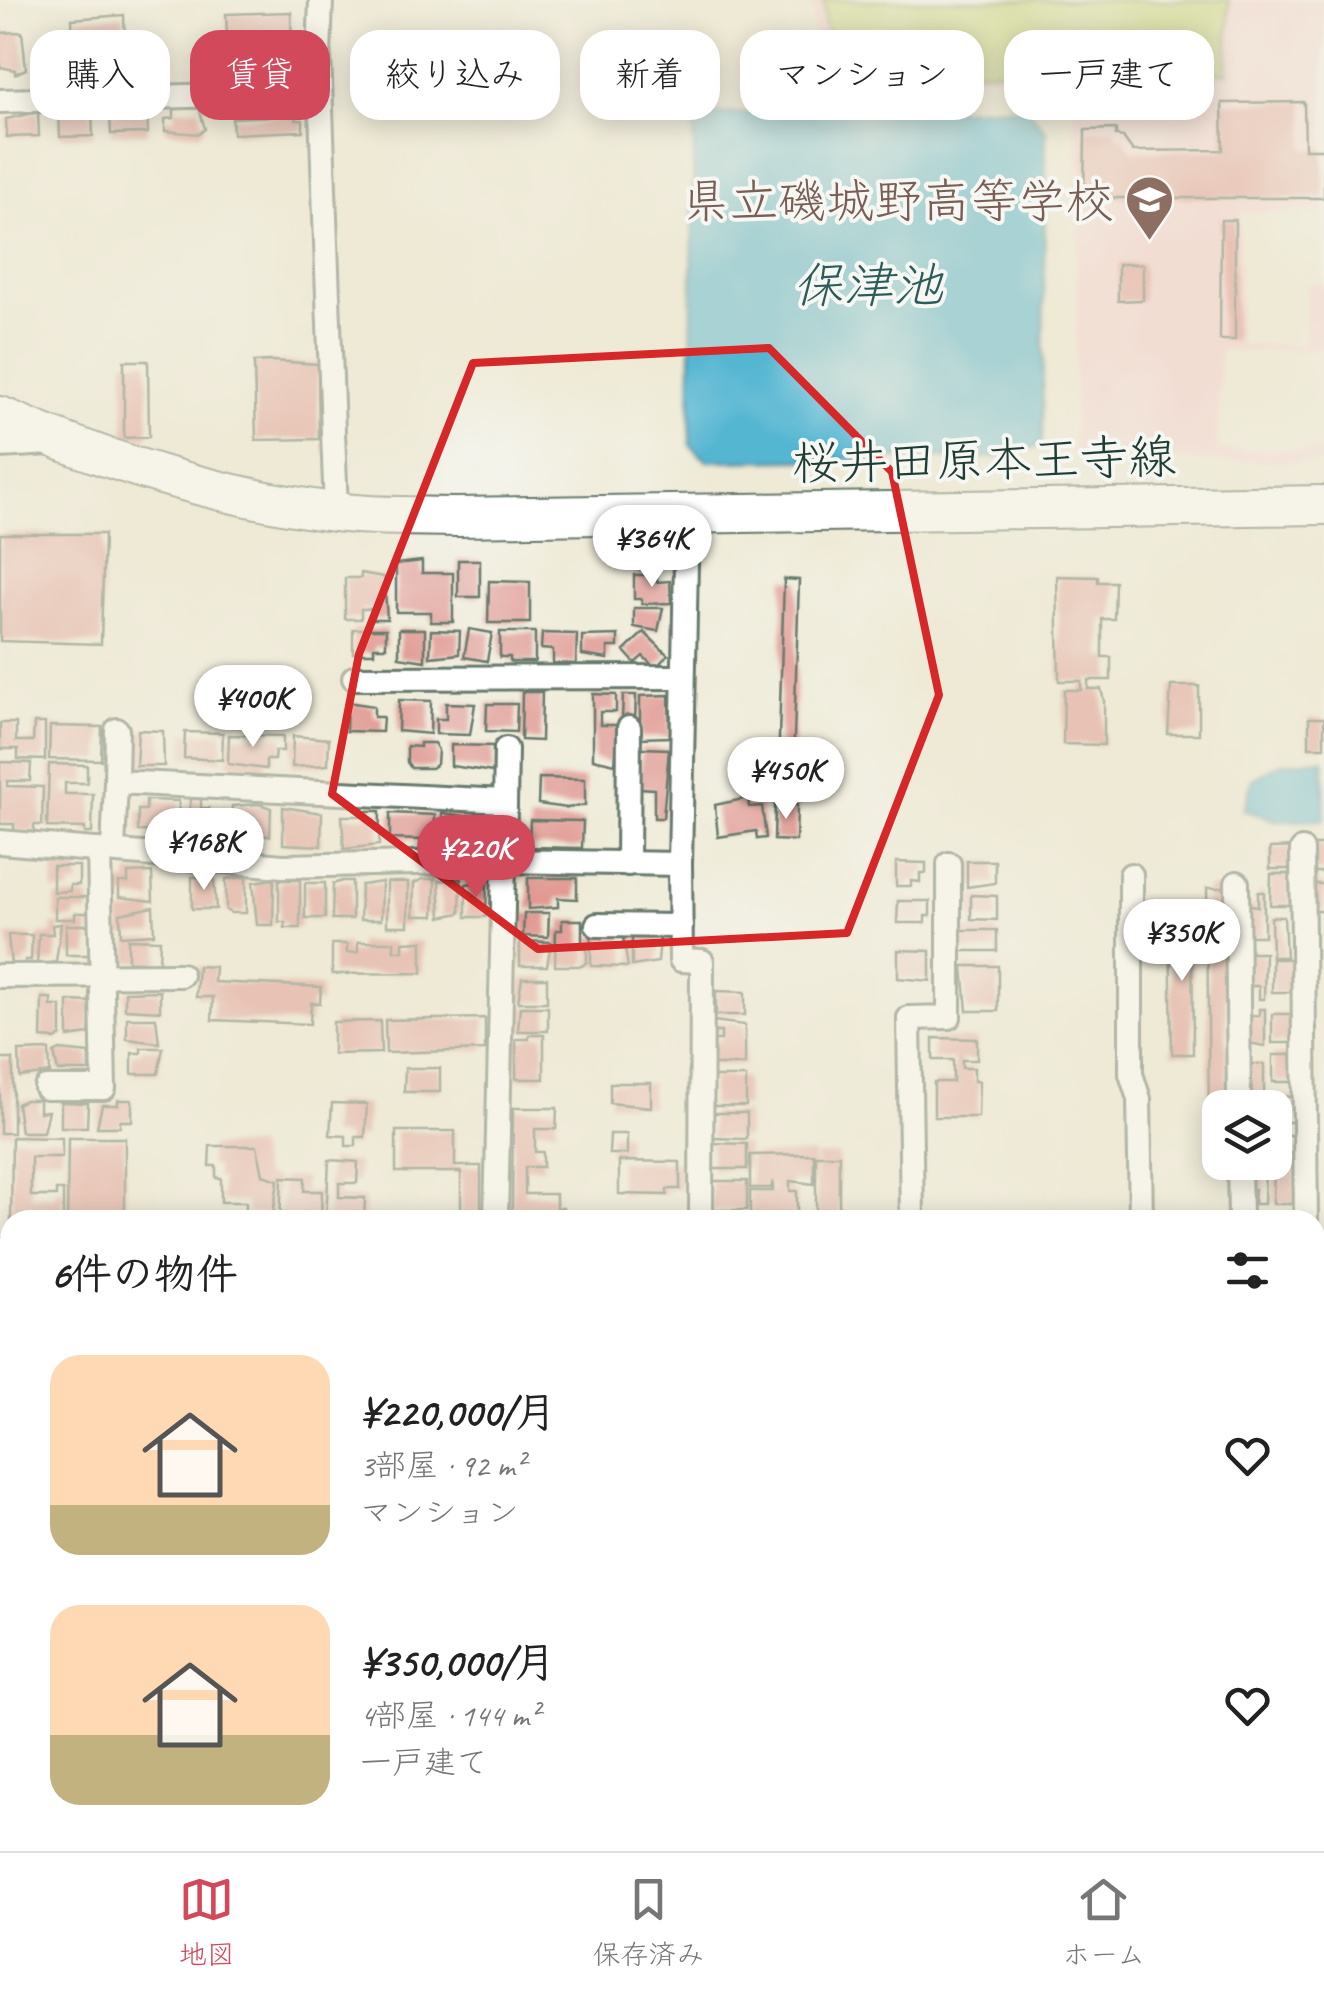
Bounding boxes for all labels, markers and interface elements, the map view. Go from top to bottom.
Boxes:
chip: 購入 [30,30,170,120]
chip: 賃貸 [190,30,330,120]
chip: 絞り込み [350,30,560,120]
chip: 新着 [580,30,720,120]
chip: マンション [740,30,984,120]
chip: 一戸建て [1004,30,1214,120]
place label: 県立磯城野高等学校 [682,171,1114,231]
school or university icon: 県立磯城野高等学校 [1123,174,1175,242]
water label: 保津池 [793,254,944,317]
street label: 桜井田原本王寺線 [792,427,1177,493]
pin: ¥364K [582,505,722,590]
text: ¥364K [615,517,689,558]
pin: ¥400K [183,665,323,750]
text: ¥400K [216,677,290,718]
pin: ¥450K [716,737,856,822]
text: ¥450K [749,749,823,790]
pin: ¥168K [134,808,274,893]
pin: ¥220K [406,815,546,900]
text: ¥168K [167,820,241,861]
text: ¥220K [439,827,513,868]
pin: ¥350K [1112,899,1252,984]
text: ¥350K [1145,911,1219,952]
map controls [1202,1090,1292,1180]
button: layers [1202,1090,1292,1180]
icon: filters [1220,1243,1275,1298]
text: 6件の物件 [50,1248,238,1301]
text: ¥220,000/月 [360,1386,556,1439]
icon: home [130,1395,250,1515]
icon: heart [1220,1428,1275,1483]
text: 3部屋 · 92 m² [360,1445,525,1486]
text: マンション [360,1492,519,1533]
text: ¥350,000/月 [360,1636,556,1689]
icon: home [130,1645,250,1765]
icon: heart [1220,1678,1275,1733]
text: 4部屋 · 144 m² [360,1695,539,1736]
text: 一戸建て [360,1742,488,1783]
tab: 地図 [179,1872,235,1972]
tab: 保存済み [593,1872,705,1972]
tab: ホーム [1062,1872,1145,1972]

